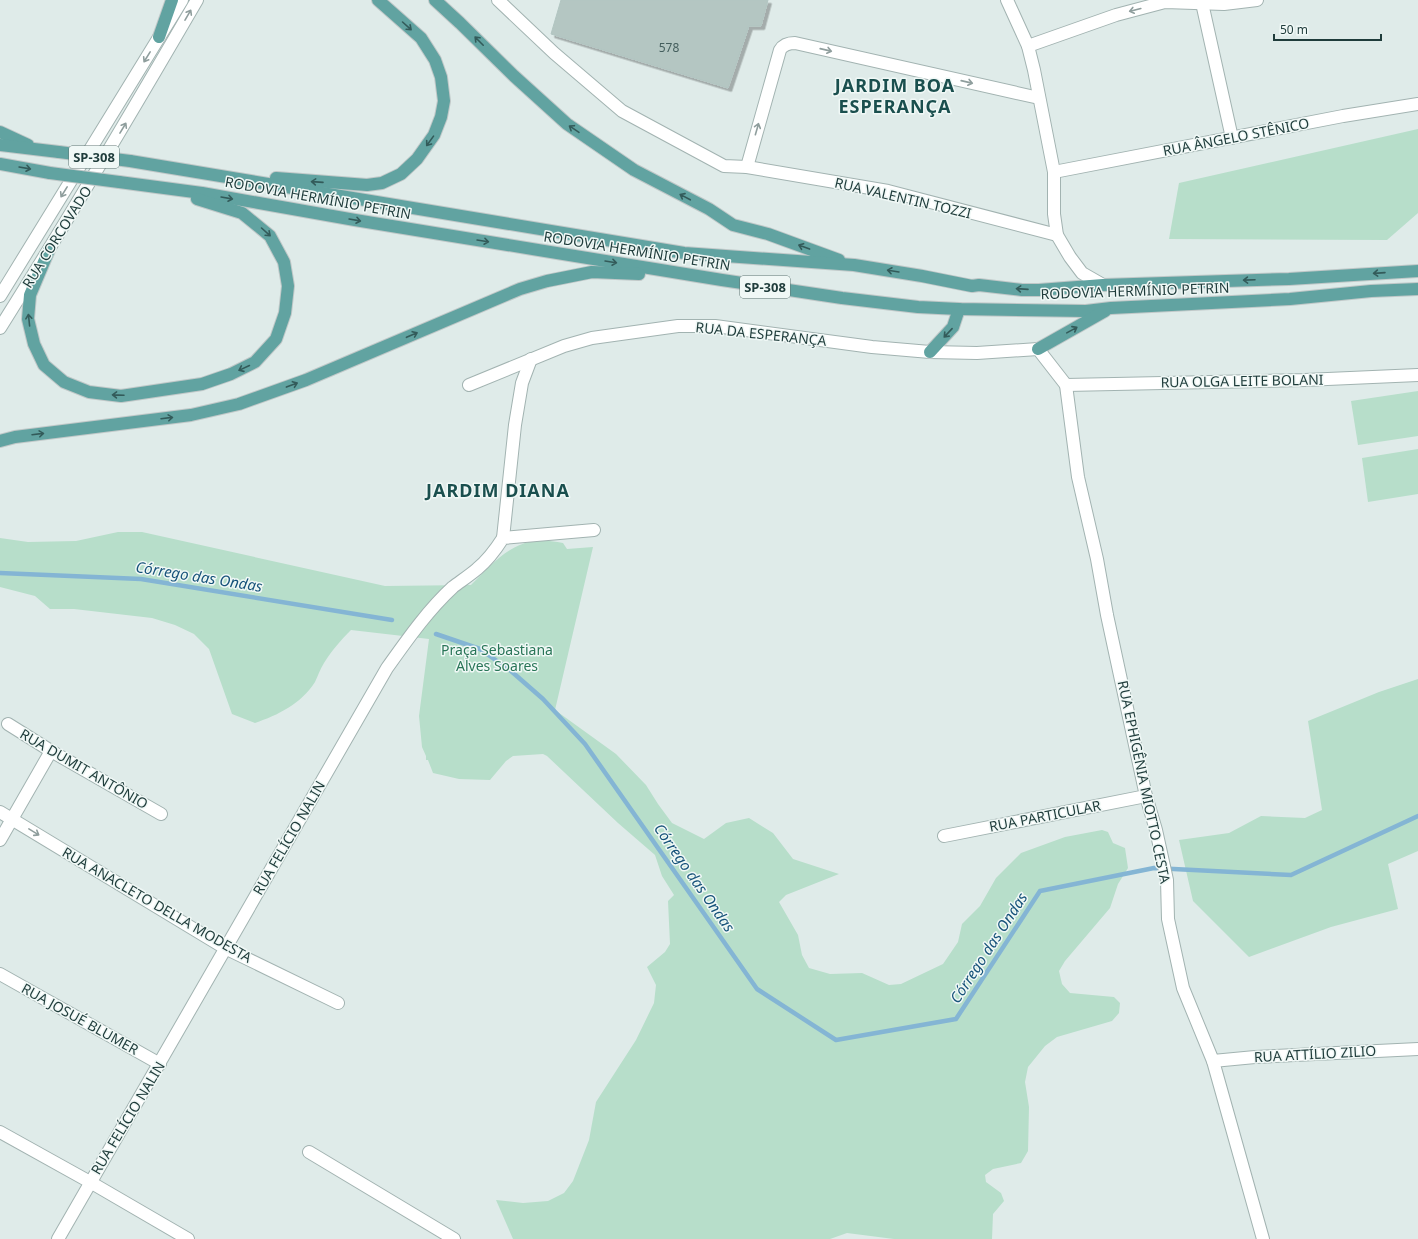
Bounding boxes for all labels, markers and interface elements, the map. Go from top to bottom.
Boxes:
one-way arrow [1129,7,1142,14]
one-way arrow [185,10,193,22]
scale bar [1274,16,1381,42]
one-way arrow [402,21,412,30]
text: 50 m [1280,21,1308,38]
one-way arrow [474,36,484,46]
house number: 578 [659,39,679,56]
one-way arrow [820,46,833,54]
one-way arrow [143,51,151,62]
district label: JARDIM BOA ESPERANÇA [833,73,955,118]
one-way arrow [960,78,973,86]
street label: RUA ÂNGELO STÊNICO [1161,113,1311,160]
one-way arrow [119,122,127,134]
one-way arrow [754,123,761,136]
one-way arrow [569,125,580,133]
one-way arrow [426,136,434,147]
road number: SP-308 [69,146,119,168]
one-way arrow [18,164,31,172]
street label: RODOVIA HERMÍNIO PETRIN [223,172,413,223]
street label: RUA VALENTIN TOZZI [833,173,974,223]
one-way arrow [311,178,324,185]
street label: RUA CORCOVADO [18,182,96,291]
one-way arrow [60,186,68,197]
one-way arrow [679,192,691,200]
one-way arrow [220,194,233,202]
one-way arrow [348,216,361,224]
street label: RODOVIA HERMÍNIO PETRIN [542,226,732,275]
one-way arrow [260,228,271,237]
one-way arrow [476,237,489,245]
one-way arrow [798,243,810,251]
one-way arrow [605,258,618,266]
one-way arrow [887,267,900,275]
one-way arrow [1373,270,1386,277]
road number: SP-308 [740,276,790,298]
one-way arrow [1243,277,1256,284]
street label: RODOVIA HERMÍNIO PETRIN [1040,278,1230,303]
one-way arrow [1016,286,1029,293]
one-way arrow [26,314,33,327]
street label: RUA DA ESPERANÇA [695,317,828,350]
one-way arrow [1066,325,1078,333]
one-way arrow [944,327,953,337]
one-way arrow [406,331,418,338]
one-way arrow [238,365,250,372]
street label: RUA OLGA LEITE BOLANI [1160,370,1324,391]
one-way arrow [286,381,299,388]
one-way arrow [112,391,125,398]
one-way arrow [160,414,173,422]
one-way arrow [31,430,44,438]
district label: JARDIM DIANA [424,478,570,502]
water label: Córrego das Ondas [134,556,265,596]
park label: Praça Sebastiana Alves Soares [441,640,553,675]
street label: RUA EPHIGÊNIA MIOTTO CESTA [1114,679,1175,885]
street label: RUA DUMIT ANTÔNIO [17,724,152,813]
street label: RUA FELÍCIO NALIN [248,777,329,898]
street label: RUA PARTICULAR [987,795,1103,836]
water label: Córrego das Ondas [650,819,740,936]
one-way arrow [28,829,40,837]
street label: RUA ANACLETO DELLA MODESTA [59,842,256,967]
water label: Córrego das Ondas [945,888,1032,1007]
street label: RUA JOSUÉ BLUMER [18,978,142,1059]
street label: RUA ATTÍLIO ZILIO [1253,1041,1377,1066]
street label: RUA FELÍCIO NALIN [86,1058,169,1178]

